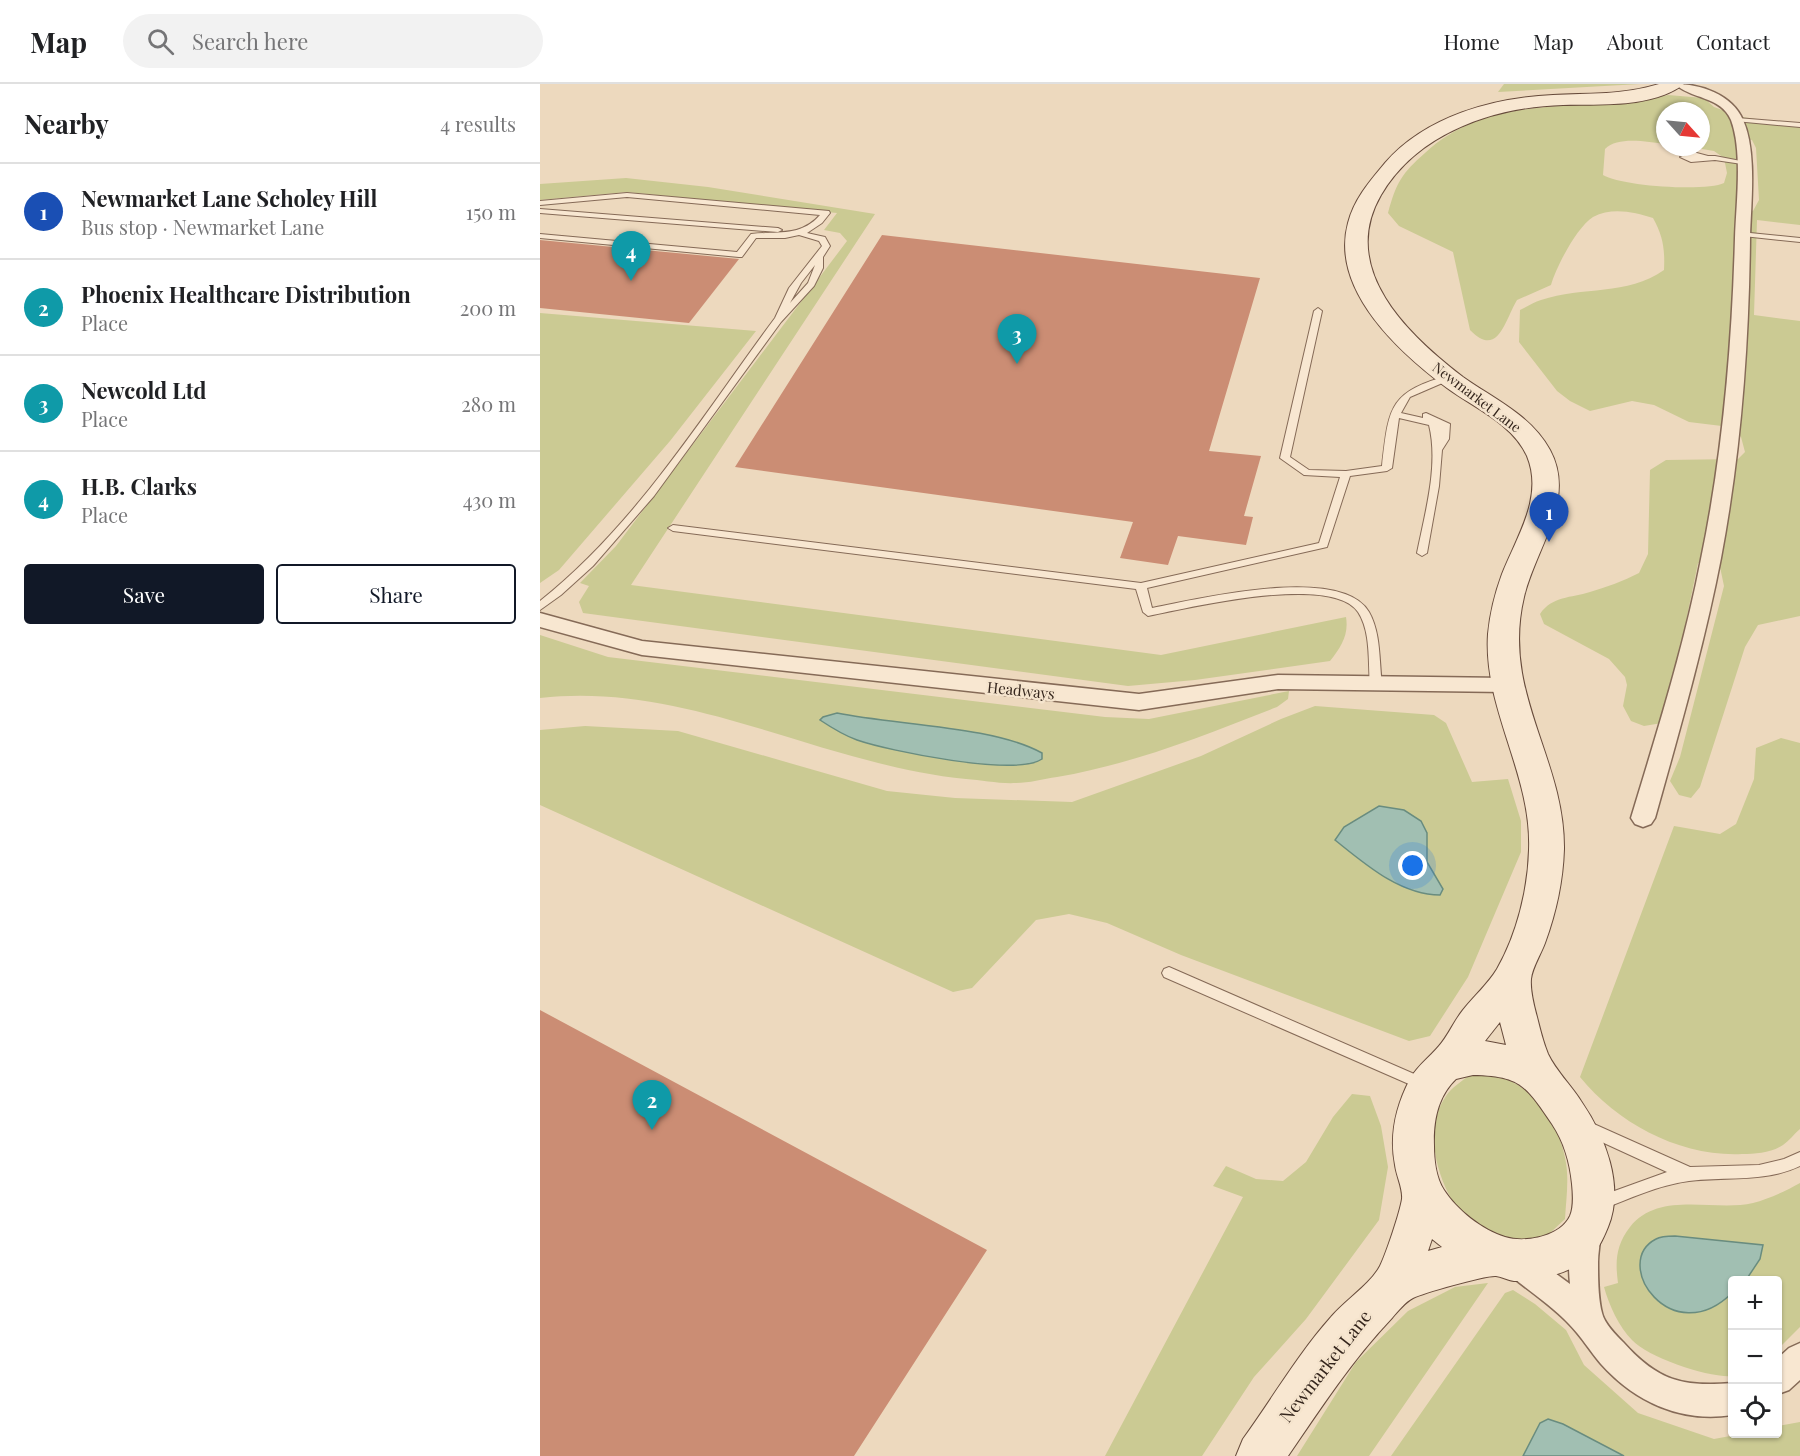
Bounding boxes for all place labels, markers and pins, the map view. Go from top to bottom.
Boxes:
pin: 4 [612,232,650,281]
pin: 3 [998,314,1036,364]
pin: 1 [1530,492,1568,542]
pin: 2 [632,1080,672,1130]

